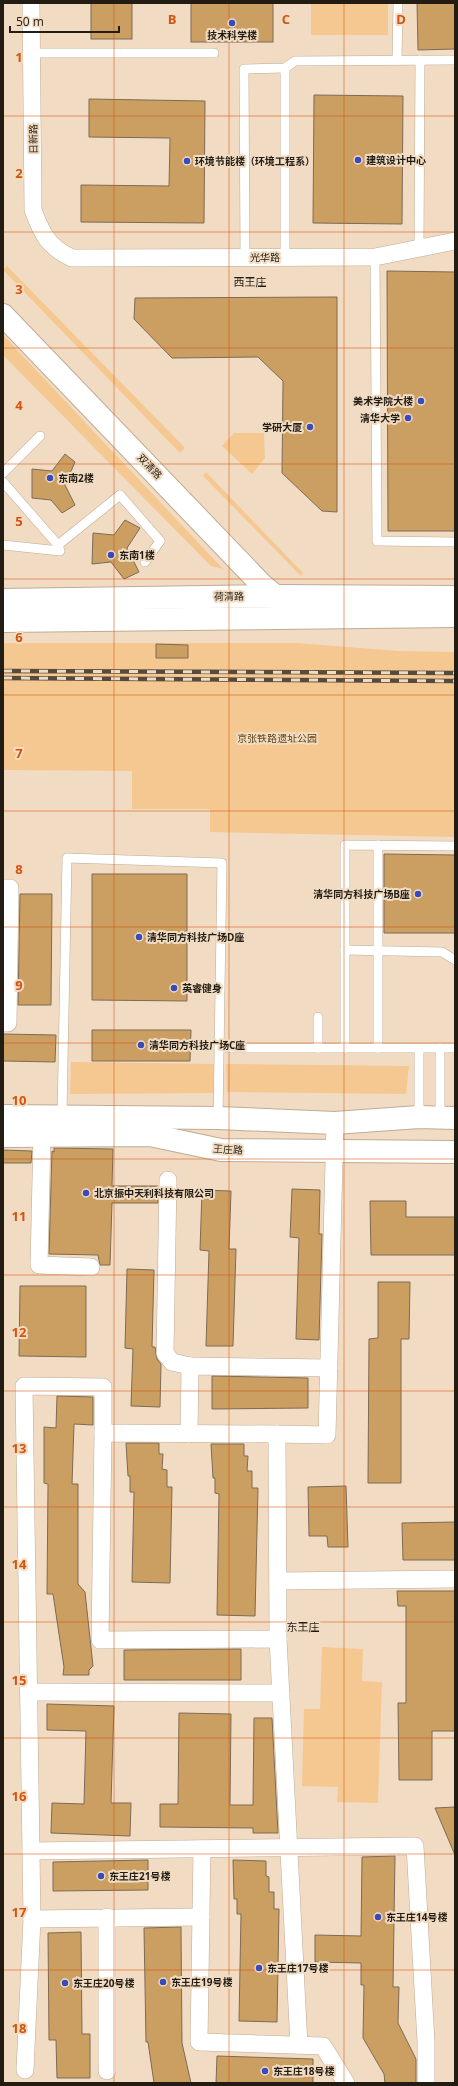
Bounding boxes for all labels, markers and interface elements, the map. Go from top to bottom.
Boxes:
scale bar [10,8,119,34]
text: B [168,10,177,28]
text: C [282,10,290,28]
text: D [396,10,406,28]
text: 50 m [16,13,44,30]
marker: 技术科学楼 [227,18,237,28]
place label: 技术科学楼 [207,28,257,42]
text: 1 [15,48,23,66]
street label: 日新路 [26,124,40,154]
place label: 建筑设计中心 [366,153,426,167]
place label: 环境节能楼（环境工程系） [195,154,315,168]
marker: 建筑设计中心 [353,155,363,165]
marker: 环境节能楼（环境工程系） [182,156,192,166]
text: 2 [15,164,23,182]
street label: 光华路 [250,250,280,264]
district label: 西王庄 [234,274,267,289]
text: 3 [15,280,23,298]
place label: 美术学院大楼 [353,394,413,408]
text: 4 [15,396,23,414]
marker: 美术学院大楼 [416,396,426,406]
place label: 清华大学 [360,411,400,425]
marker: 清华大学 [403,413,413,423]
place label: 学研大厦 [262,420,302,434]
marker: 学研大厦 [305,422,315,432]
street label: 双清路 [135,450,165,482]
place label: 东南2楼 [58,471,94,485]
marker: 东南2楼 [45,473,55,483]
text: 5 [15,512,23,530]
place label: 东南1楼 [119,548,155,562]
marker: 东南1楼 [106,550,116,560]
street label: 荷清路 [214,589,244,603]
text: 6 [15,628,23,646]
park label: 京张铁路遗址公园 [237,731,317,745]
text: 7 [15,744,23,762]
text: 8 [15,860,23,878]
place label: 清华同方科技广场B座 [313,887,410,901]
marker: 清华同方科技广场B座 [413,889,423,899]
place label: 清华同方科技广场D座 [147,930,244,944]
marker: 清华同方科技广场D座 [134,932,144,942]
text: 9 [15,976,23,994]
place label: 英睿健身 [182,981,222,995]
marker: 英睿健身 [169,983,179,993]
place label: 清华同方科技广场C座 [149,1038,245,1052]
marker: 清华同方科技广场C座 [136,1040,146,1050]
text: 10 [12,1091,26,1109]
street label: 王庄路 [213,1141,243,1157]
place label: 北京振中天利科技有限公司 [94,1186,214,1200]
marker: 北京振中天利科技有限公司 [81,1188,91,1198]
text: 11 [12,1207,26,1225]
text: 12 [12,1323,27,1341]
text: 13 [12,1439,26,1457]
text: 14 [12,1555,27,1573]
district label: 东王庄 [287,1619,320,1634]
text: 15 [12,1671,26,1689]
text: 16 [12,1787,27,1805]
place label: 东王庄21号楼 [109,1869,170,1883]
marker: 东王庄21号楼 [96,1871,106,1881]
text: 17 [12,1903,27,1921]
place label: 东王庄14号楼 [386,1910,447,1924]
marker: 东王庄14号楼 [373,1912,383,1922]
place label: 东王庄17号楼 [267,1961,328,1975]
marker: 东王庄17号楼 [254,1963,264,1973]
place label: 东王庄19号楼 [171,1975,232,1989]
place label: 东王庄20号楼 [73,1976,134,1990]
marker: 东王庄19号楼 [158,1977,168,1987]
marker: 东王庄20号楼 [60,1978,70,1988]
text: 18 [12,2019,26,2037]
place label: 东王庄18号楼 [273,2064,334,2078]
marker: 东王庄18号楼 [260,2066,270,2076]

